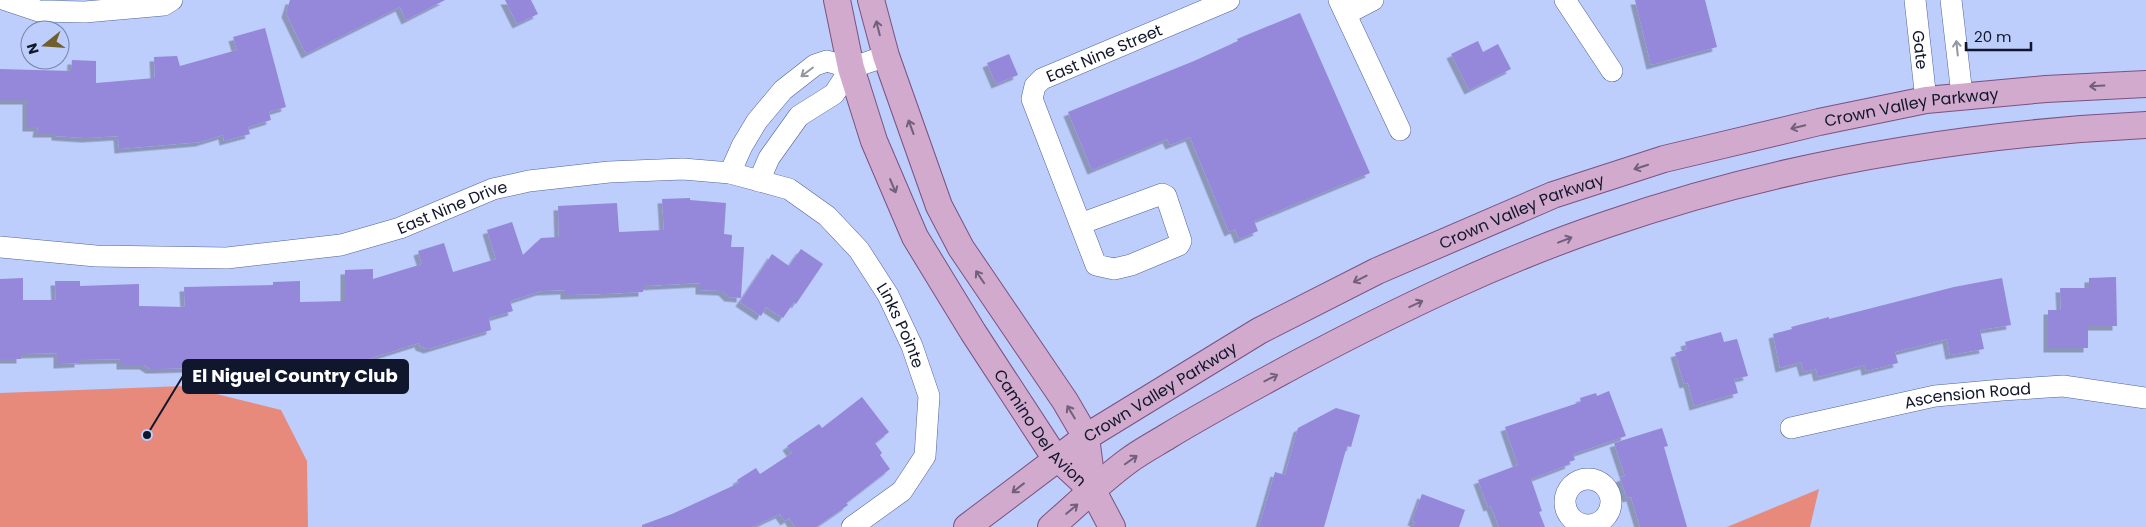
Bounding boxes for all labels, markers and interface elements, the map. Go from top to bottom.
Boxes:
street label: East Nine Street [1042,18,1166,88]
north arrow [20,20,70,70]
scale bar [1966,20,2031,52]
one-way arrow [873,21,883,37]
text: 20 m [1974,26,2012,47]
street label: Gate [1907,29,1934,70]
one-way arrow [1952,40,1962,56]
text: N [21,41,44,57]
one-way arrow [800,67,814,77]
one-way arrow [2090,81,2106,90]
street label: Crown Valley Parkway [1822,82,1999,132]
one-way arrow [906,119,915,135]
one-way arrow [1791,123,1807,132]
one-way arrow [1633,162,1649,172]
street label: Crown Valley Parkway [1435,168,1607,254]
street label: East Nine Drive [394,175,509,239]
one-way arrow [889,178,899,193]
one-way arrow [1557,235,1572,244]
one-way arrow [975,270,985,284]
one-way arrow [1353,275,1368,284]
street label: Links Pointe [871,278,930,371]
one-way arrow [1408,299,1423,308]
street label: Crown Valley Parkway [1079,336,1241,448]
callout: El Niguel Country Club [183,360,408,393]
text: El Niguel Country Club [192,363,398,388]
street label: Camino Del Avion [989,364,1092,491]
one-way arrow [1263,373,1278,382]
street label: Ascension Road [1902,377,2032,414]
one-way arrow [1065,405,1075,419]
one-way arrow [1124,455,1138,465]
one-way arrow [1012,482,1025,493]
one-way arrow [1065,504,1078,515]

